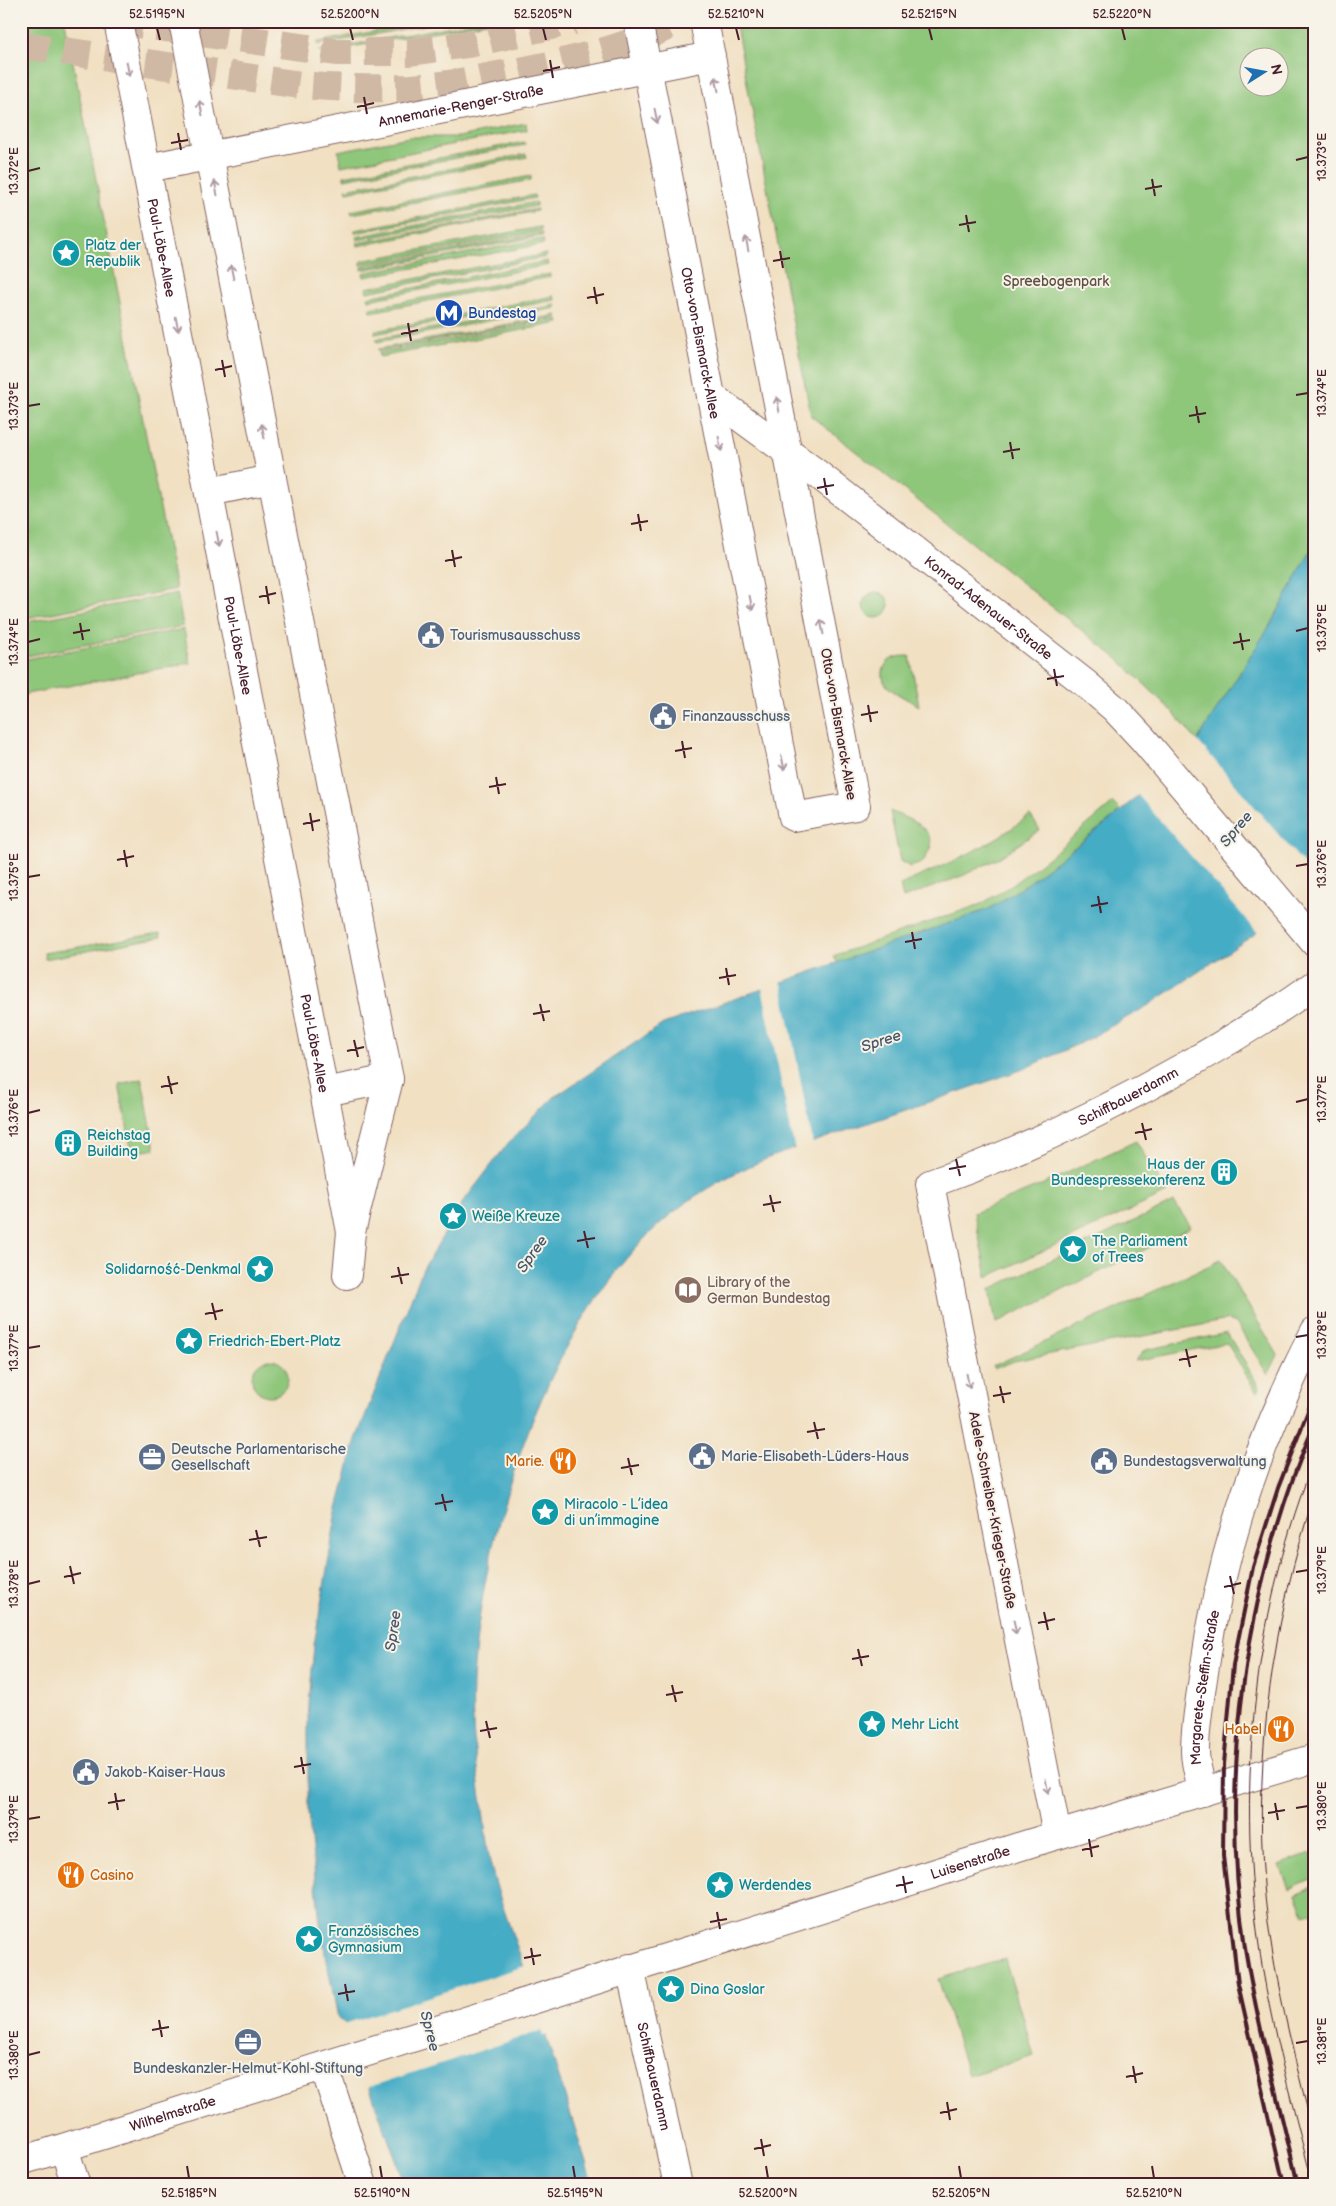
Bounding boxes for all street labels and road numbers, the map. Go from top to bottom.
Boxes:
street label: Annemarie-Renger-Straße [377,81,545,131]
street label: Paul-Löbe-Allee [143,197,179,299]
street label: Otto-von-Bismarck-Allee [677,266,723,420]
street label: Konrad-Adenauer-Straße [920,553,1056,664]
street label: Paul-Löbe-Allee [220,595,255,696]
street label: Otto-von-Bismarck-Allee [817,647,860,801]
street label: Paul-Löbe-Allee [296,992,332,1094]
street label: Schiffbauerdamm [1075,1064,1181,1130]
street label: Adele-Schreiber-Krieger-Straße [965,1410,1020,1610]
street label: Margarete-Steffin-Straße [1187,1608,1223,1766]
street label: Luisenstraße [928,1842,1012,1883]
street label: Schiffbauerdamm [633,2021,674,2132]
street label: Wilhelmstraße [128,2092,218,2135]

